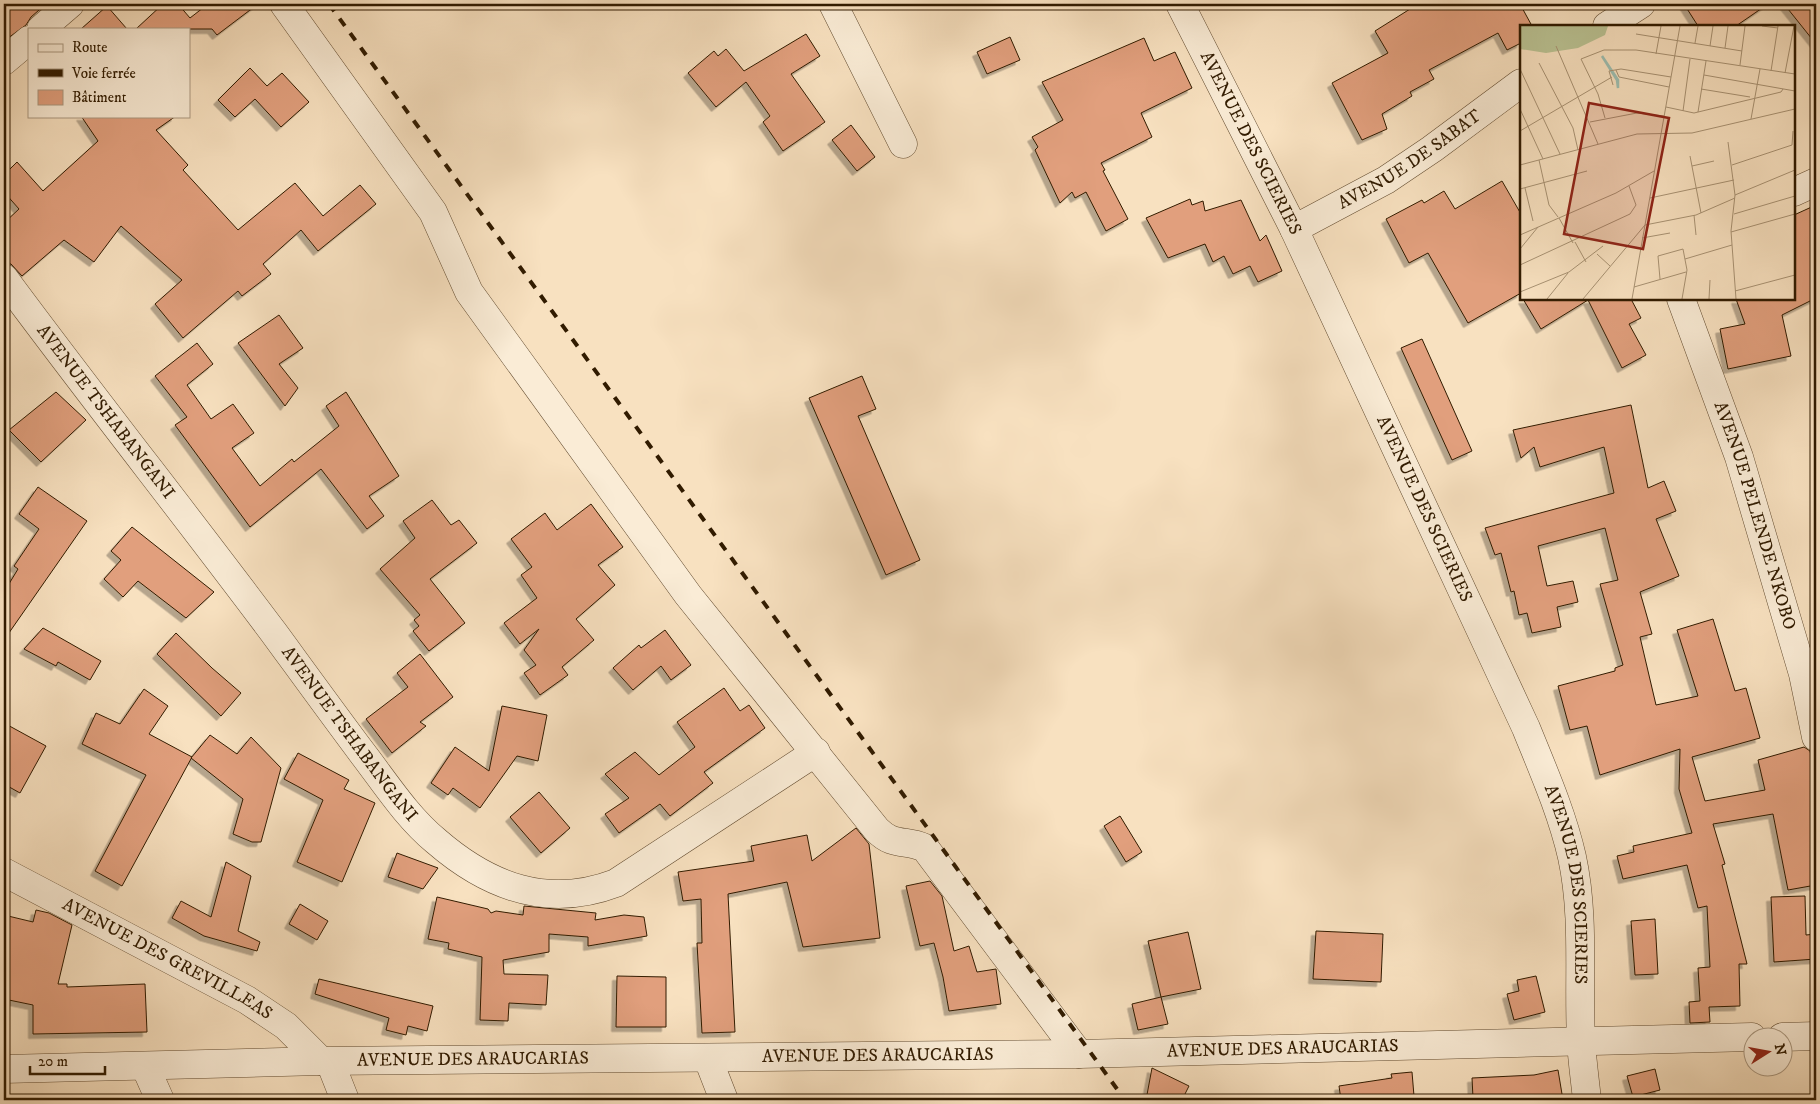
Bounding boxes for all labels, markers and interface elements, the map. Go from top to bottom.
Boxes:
inset map [1520,25,1795,300]
legend [28,28,190,118]
text: Route [72,38,107,57]
street label: AVENUE DES SCIERIES [1195,48,1306,238]
text: Voie ferrée [71,64,136,83]
text: Bâtiment [72,88,127,107]
street label: AVENUE DE SABAT [1334,105,1486,215]
street label: AVENUE TSHABANGANI [32,320,179,504]
street label: AVENUE PELENDE NKOBO [1709,399,1800,632]
street label: AVENUE DES SCIERIES [1371,412,1477,606]
street label: AVENUE TSHABANGANI [276,642,422,827]
street label: AVENUE DES SCIERIES [1539,782,1591,984]
street label: AVENUE DES GREVILLEAS [58,894,276,1025]
north arrow [1742,1026,1792,1076]
street label: AVENUE DES ARAUCARIAS [1167,1035,1399,1063]
text: N [1770,1042,1790,1058]
scale bar [30,1044,105,1076]
street label: AVENUE DES ARAUCARIAS [762,1044,994,1068]
street label: AVENUE DES ARAUCARIAS [357,1048,589,1072]
text: 20 m [38,1052,68,1071]

